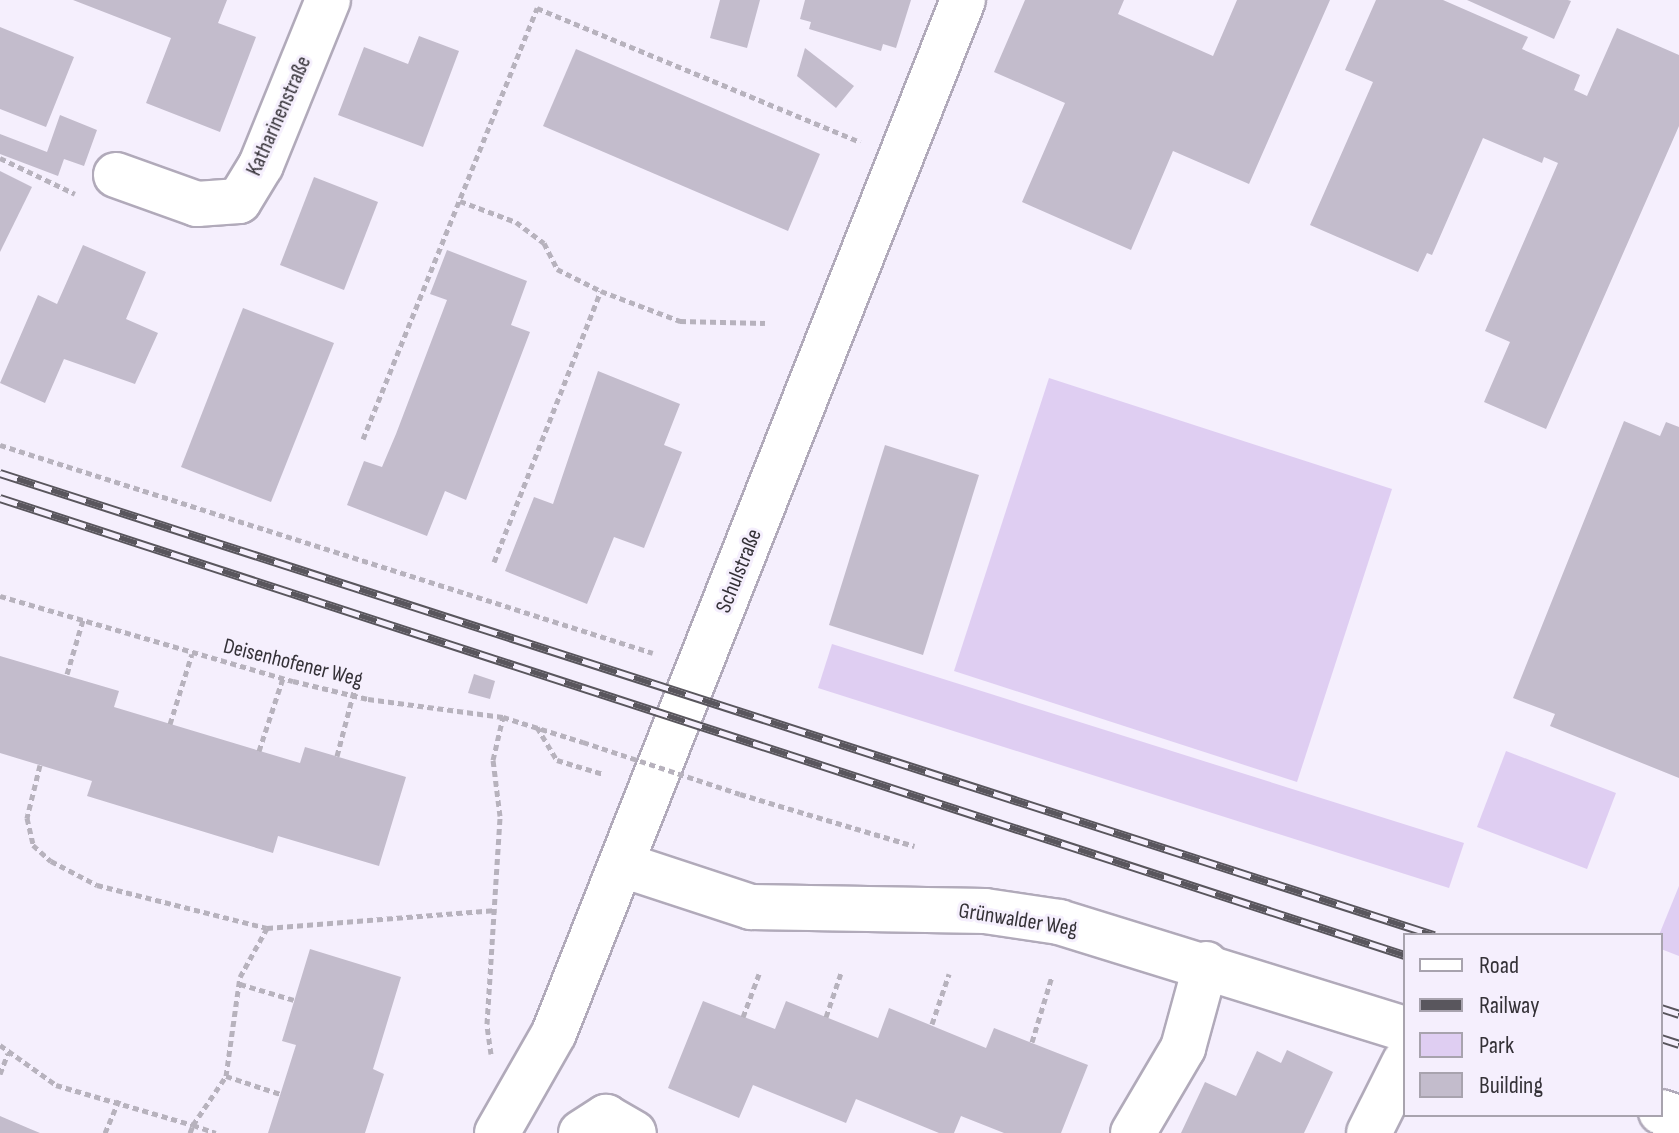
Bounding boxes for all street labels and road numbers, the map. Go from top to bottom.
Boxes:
street label: Katharinenstraße [241,52,317,180]
street label: Schulstraße [710,525,768,617]
street label: Deisenhofener Weg [221,633,365,693]
street label: Grünwalder Weg [957,898,1079,942]

